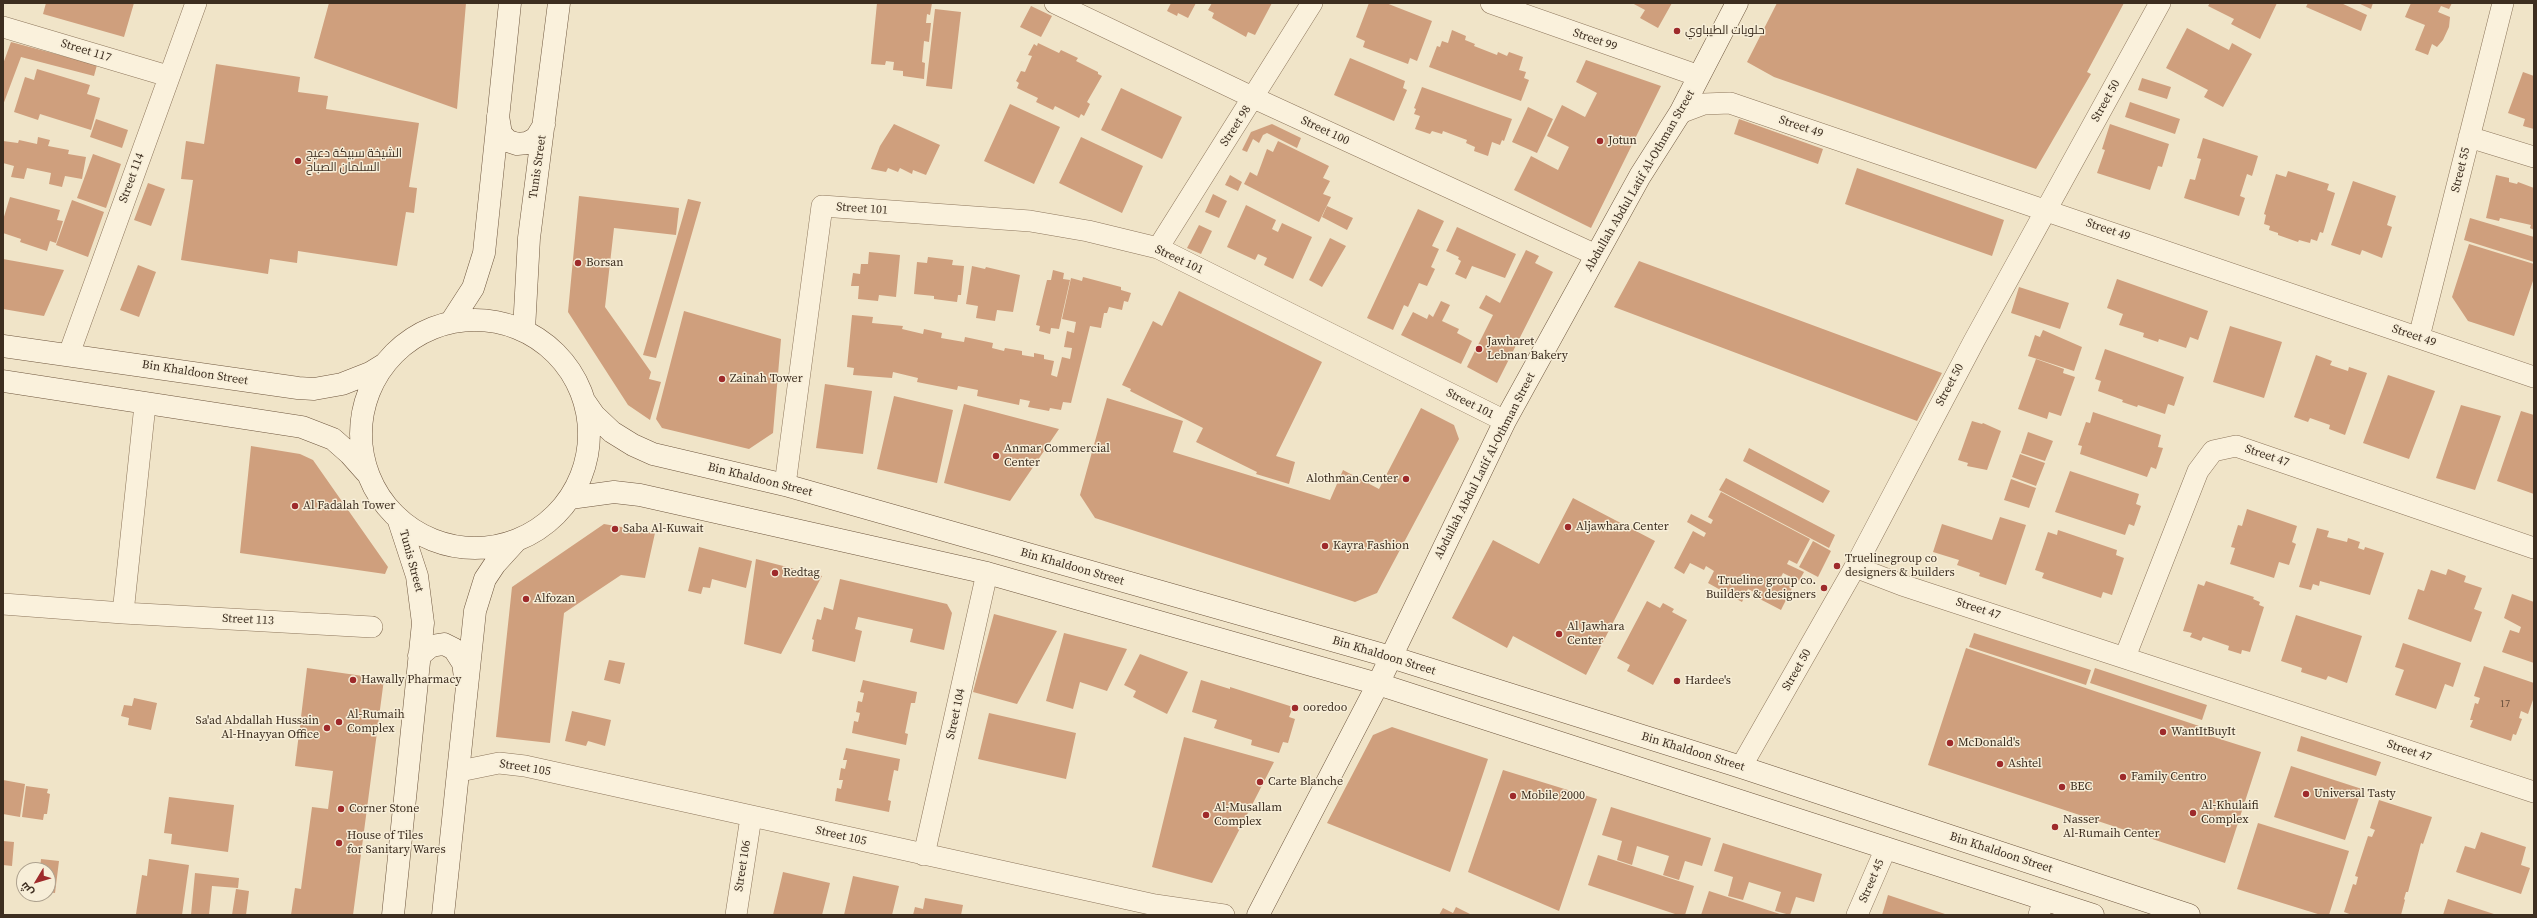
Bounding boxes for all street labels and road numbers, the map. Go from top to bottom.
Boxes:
street label: Street 99 [1571,26,1619,54]
street label: Street 117 [59,37,113,65]
street label: Street 50 [2089,77,2123,125]
street label: Abdullah Abdul Latif Al-Othman Street [1582,88,1698,274]
street label: Street 98 [1217,103,1255,149]
street label: Street 49 [1777,113,1825,141]
street label: Street 100 [1298,114,1352,148]
street label: Tunis Street [526,134,550,200]
street label: Street 55 [2448,146,2474,194]
street label: Street 114 [116,151,148,205]
street label: Street 101 [836,200,888,218]
street label: Street 49 [2084,216,2132,244]
street label: Street 101 [1152,243,1206,277]
street label: Street 49 [2390,322,2438,350]
street label: Bin Khaldoon Street [141,358,249,388]
street label: Street 50 [1933,361,1967,409]
street label: Abdullah Abdul Latif Al-Othman Street [1432,370,1538,562]
street label: Street 101 [1444,386,1496,422]
street label: Street 47 [2243,442,2291,470]
street label: Bin Khaldoon Street [706,460,814,500]
street label: Tunis Street [396,528,426,594]
street label: Bin Khaldoon Street [1019,545,1125,589]
street label: Street 47 [1954,595,2002,623]
street label: Street 113 [222,611,274,629]
street label: Bin Khaldoon Street [1331,633,1437,679]
street label: Street 50 [1779,647,1815,693]
street label: Street 104 [944,687,968,741]
street label: Bin Khaldoon Street [1640,729,1746,775]
street label: Street 47 [2385,737,2433,765]
street label: Street 105 [498,757,552,779]
street label: Street 105 [814,823,868,849]
street label: Bin Khaldoon Street [1948,830,2054,876]
street label: Street 106 [732,839,754,893]
street label: Street 45 [1856,857,1888,905]

